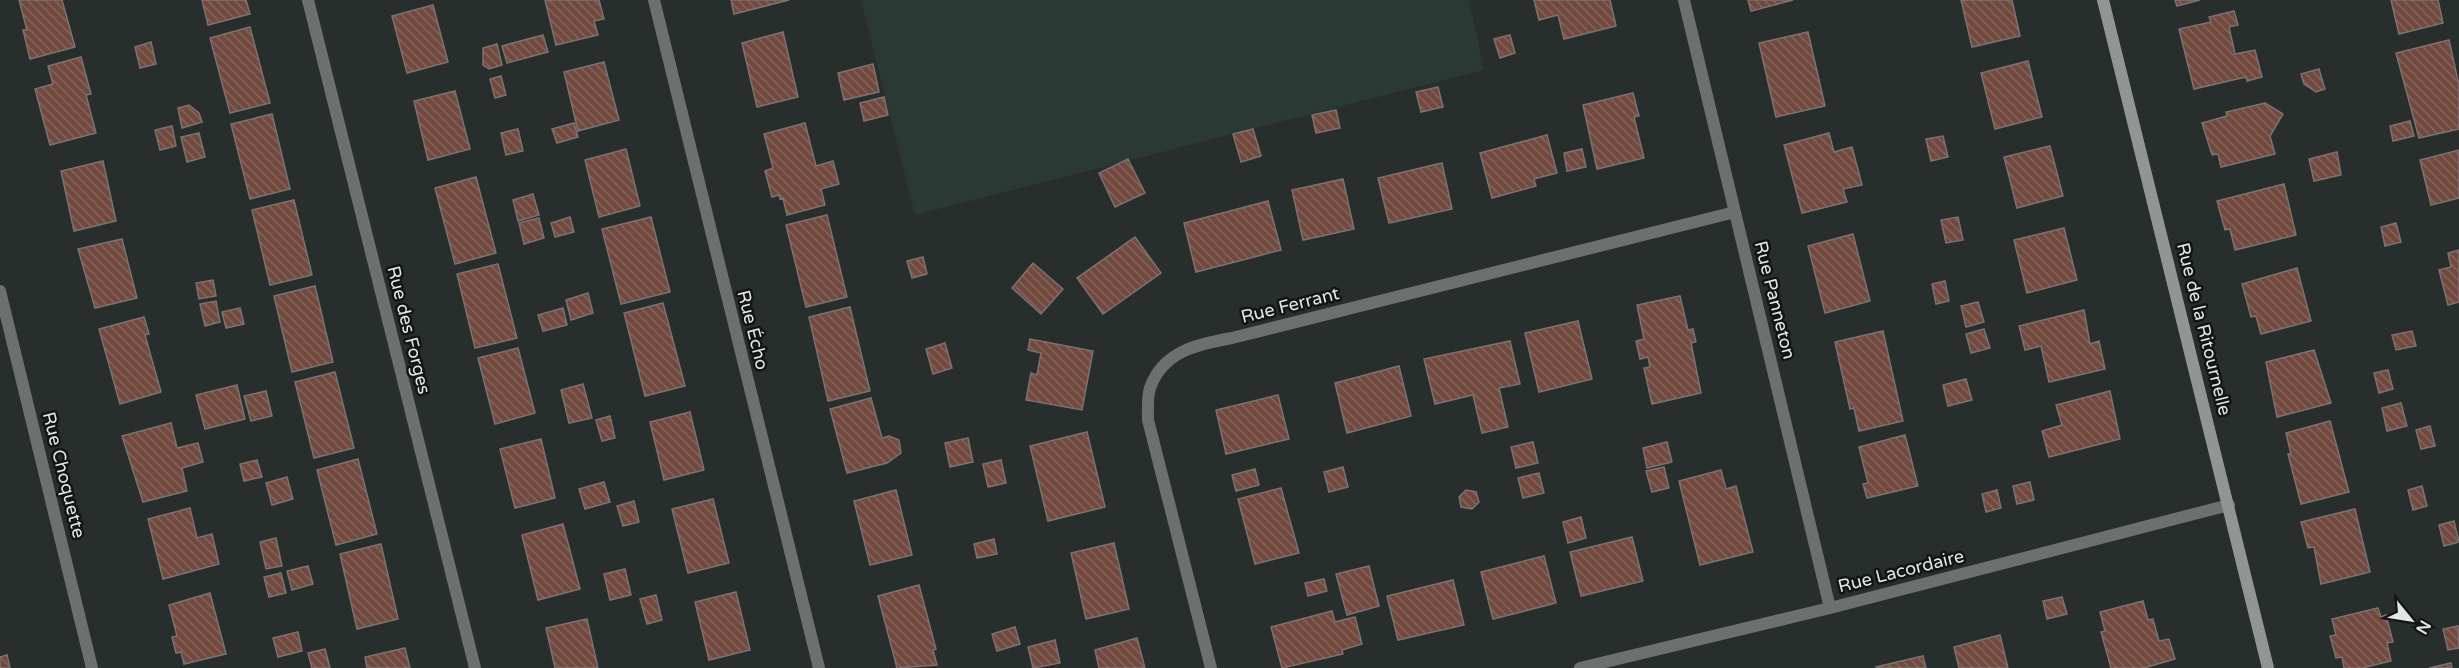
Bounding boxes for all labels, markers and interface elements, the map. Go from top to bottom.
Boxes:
street label: Rue Panneton [1750,239,1800,361]
street label: Rue de la Ritournelle [2172,240,2236,418]
street label: Rue des Forges [382,264,436,396]
street label: Rue Ferrant [1239,282,1342,328]
street label: Rue Écho [732,288,774,372]
street label: Rue Choquette [38,410,90,540]
street label: Rue Lacordaire [1836,545,1966,597]
north arrow [2381,590,2441,650]
text: N [2411,616,2435,638]

